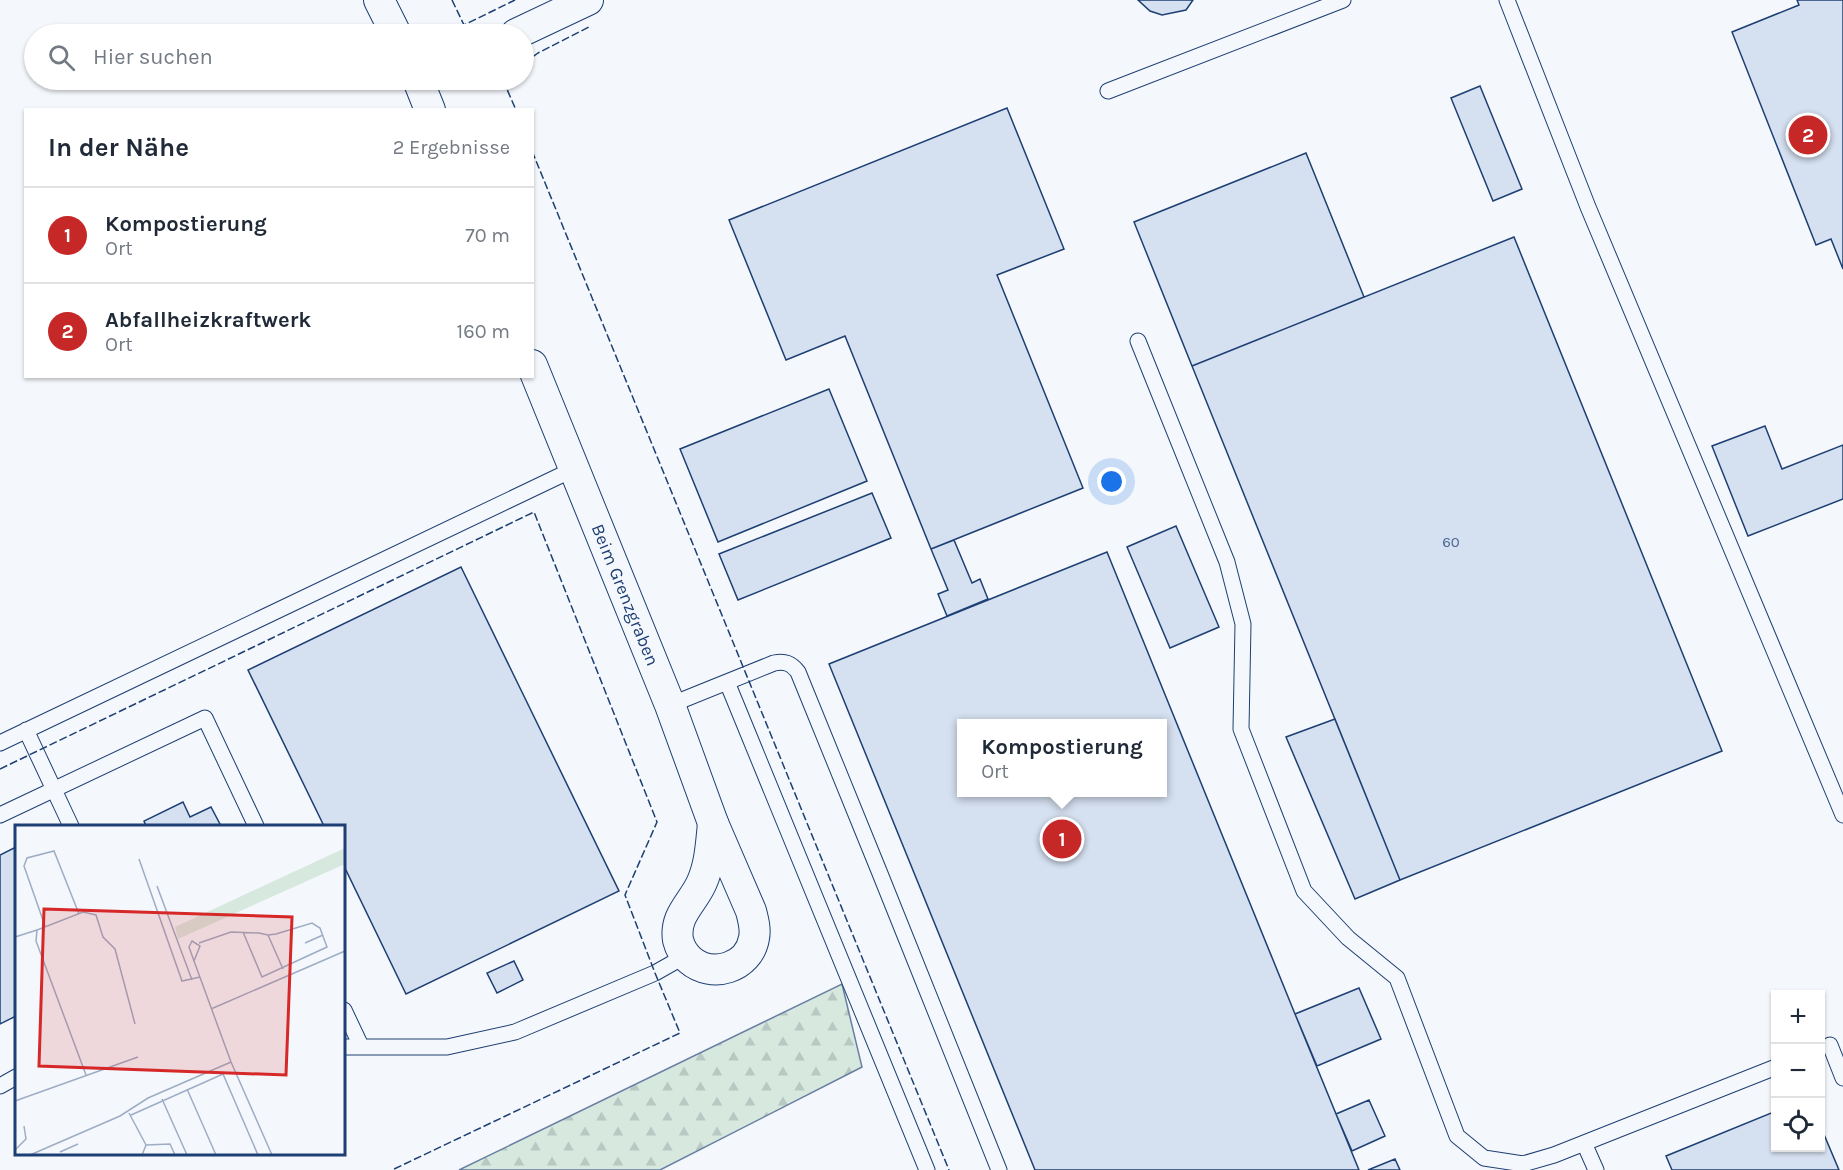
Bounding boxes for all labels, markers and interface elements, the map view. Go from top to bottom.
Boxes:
search box [24,24,534,90]
icon: search [45,41,78,74]
text: Hier suchen [93,44,213,70]
pin: 2 [1788,112,1828,158]
text: In der Nähe [48,132,189,163]
text: 2 Ergebnisse [393,136,510,159]
text: Kompostierung [105,211,267,237]
text: 1 [64,224,71,247]
text: 70 m [465,224,510,247]
text: Ort [105,237,133,260]
text: Abfallheizkraftwerk [105,307,311,333]
text: 2 [61,320,74,343]
text: 160 m [457,320,510,343]
text: Ort [105,333,133,356]
your location [1097,467,1126,496]
street label: Beim Grenzgraben [587,521,664,669]
house number: 60 [1442,533,1460,551]
popup [957,719,1167,797]
text: Kompostierung [981,734,1143,760]
text: Ort [981,760,1009,783]
pin: 1 [1042,816,1082,862]
inset map [15,825,345,1155]
map controls [1771,990,1825,1152]
button: + [1771,990,1825,1044]
button: − [1771,1044,1825,1098]
button: locate [1771,1098,1825,1152]

